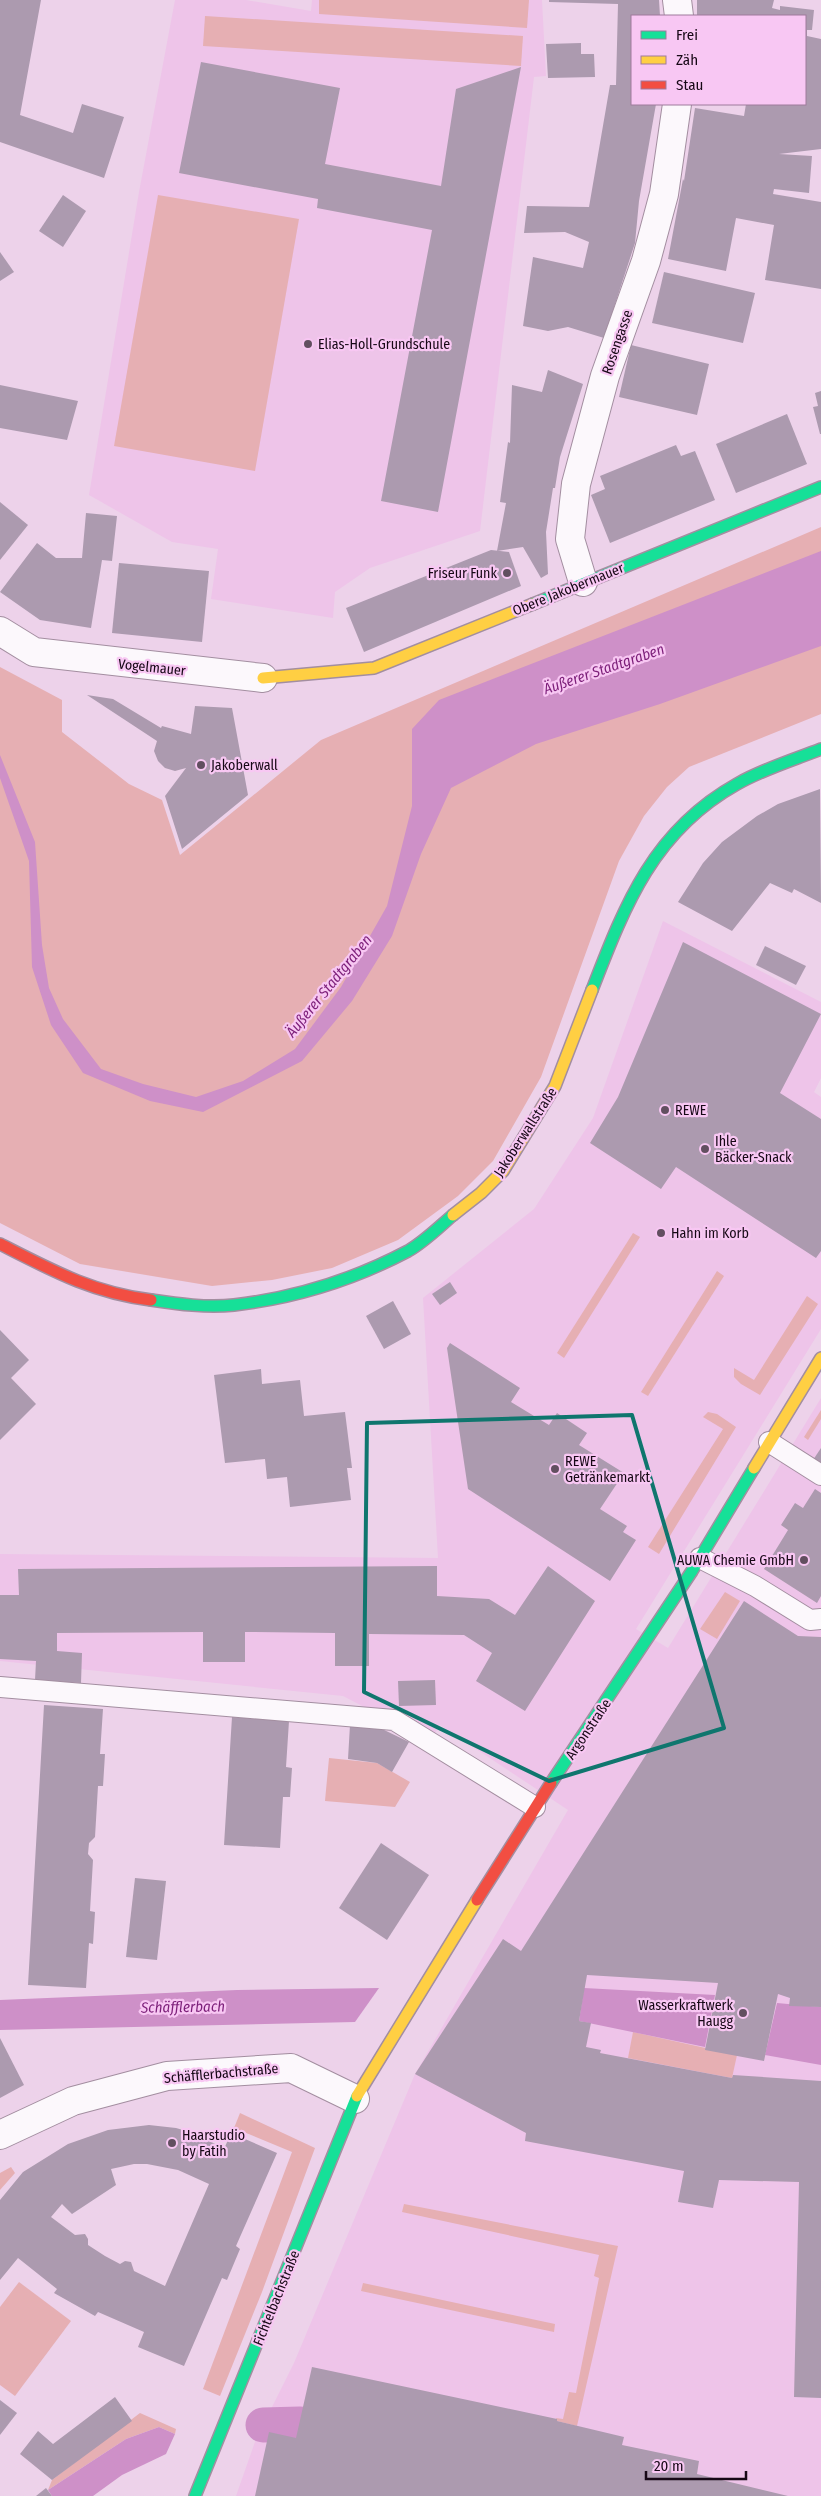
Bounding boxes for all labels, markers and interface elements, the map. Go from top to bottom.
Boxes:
legend [631,15,806,105]
text: Frei [676,26,698,44]
text: Zäh [676,51,698,69]
text: Stau [676,76,703,94]
street label: Rosengasse [599,308,636,377]
place label: Elias-Holl-Grundschule [318,336,450,353]
marker: Elias-Holl-Grundschule [302,338,314,350]
street label: Obere Jakobermauer [510,559,626,620]
place label: Friseur Funk [428,565,497,582]
marker: Friseur Funk [501,567,513,579]
water label: Äußerer Stadtgraben [540,640,667,698]
street label: Vogelmauer [117,655,187,680]
place label: Jakoberwall [211,757,278,774]
marker: Jakoberwall [195,759,207,771]
water label: Äußerer Stadtgraben [282,931,376,1042]
street label: Jakoberwallstraße [490,1084,561,1180]
place label: REWE [675,1102,707,1119]
marker: REWE [659,1104,671,1116]
place label: Ihle Bäcker-Snack [715,1133,792,1166]
marker: Ihle Bäcker-Snack [699,1143,711,1155]
place label: Hahn im Korb [671,1225,749,1242]
marker: Hahn im Korb [655,1227,667,1239]
place label: REWE Getränkemarkt [565,1453,651,1486]
marker: REWE Getränkemarkt [549,1463,561,1475]
place label: AUWA Chemie GmbH [677,1552,794,1569]
marker: AUWA Chemie GmbH [798,1554,810,1566]
street label: Argonstraße [562,1696,615,1763]
water label: Schäfflerbach [140,1997,225,2017]
place label: Wasserkraftwerk Haugg [638,1997,733,2030]
marker: Wasserkraftwerk Haugg [737,2007,749,2019]
street label: Schäfflerbachstraße [163,2060,279,2087]
place label: Haarstudio by Fatih [182,2127,245,2160]
marker: Haarstudio by Fatih [166,2137,178,2149]
street label: Fichtelbachstraße [250,2248,303,2348]
scale bar [646,2448,746,2480]
text: 20 m [654,2457,684,2475]

